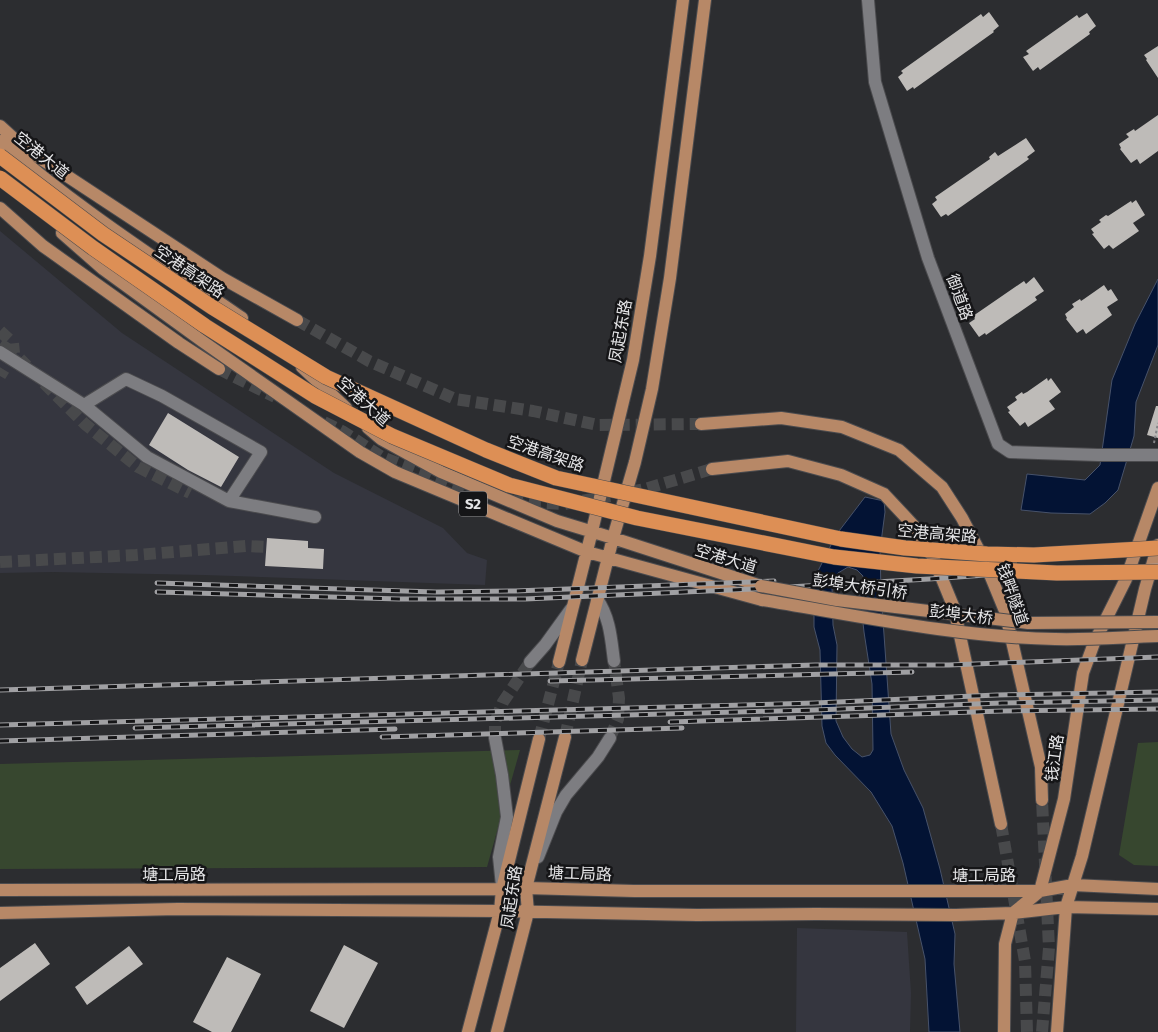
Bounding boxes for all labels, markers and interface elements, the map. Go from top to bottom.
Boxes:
street label: 空港大道 [11,128,73,183]
street label: 空港高架路 [151,241,228,302]
street label: 御道路 [942,271,977,323]
street label: 凤起东路 [606,298,635,364]
street label: 空港大道 [334,373,394,430]
street label: 空港高架路 [505,431,587,475]
road number: S2 [459,492,487,516]
street label: 空港高架路 [896,521,978,546]
street label: 空港大道 [692,540,759,577]
street label: 钱畔隧道 [993,561,1032,628]
street label: 彭埠大桥引桥 [811,570,909,603]
street label: 彭埠大桥 [928,601,994,628]
street label: 钱江路 [1042,733,1067,783]
street label: 塘工局路 [548,863,612,884]
street label: 凤起东路 [498,864,525,930]
street label: 塘工局路 [142,865,206,884]
street label: 塘工局路 [952,866,1016,885]

